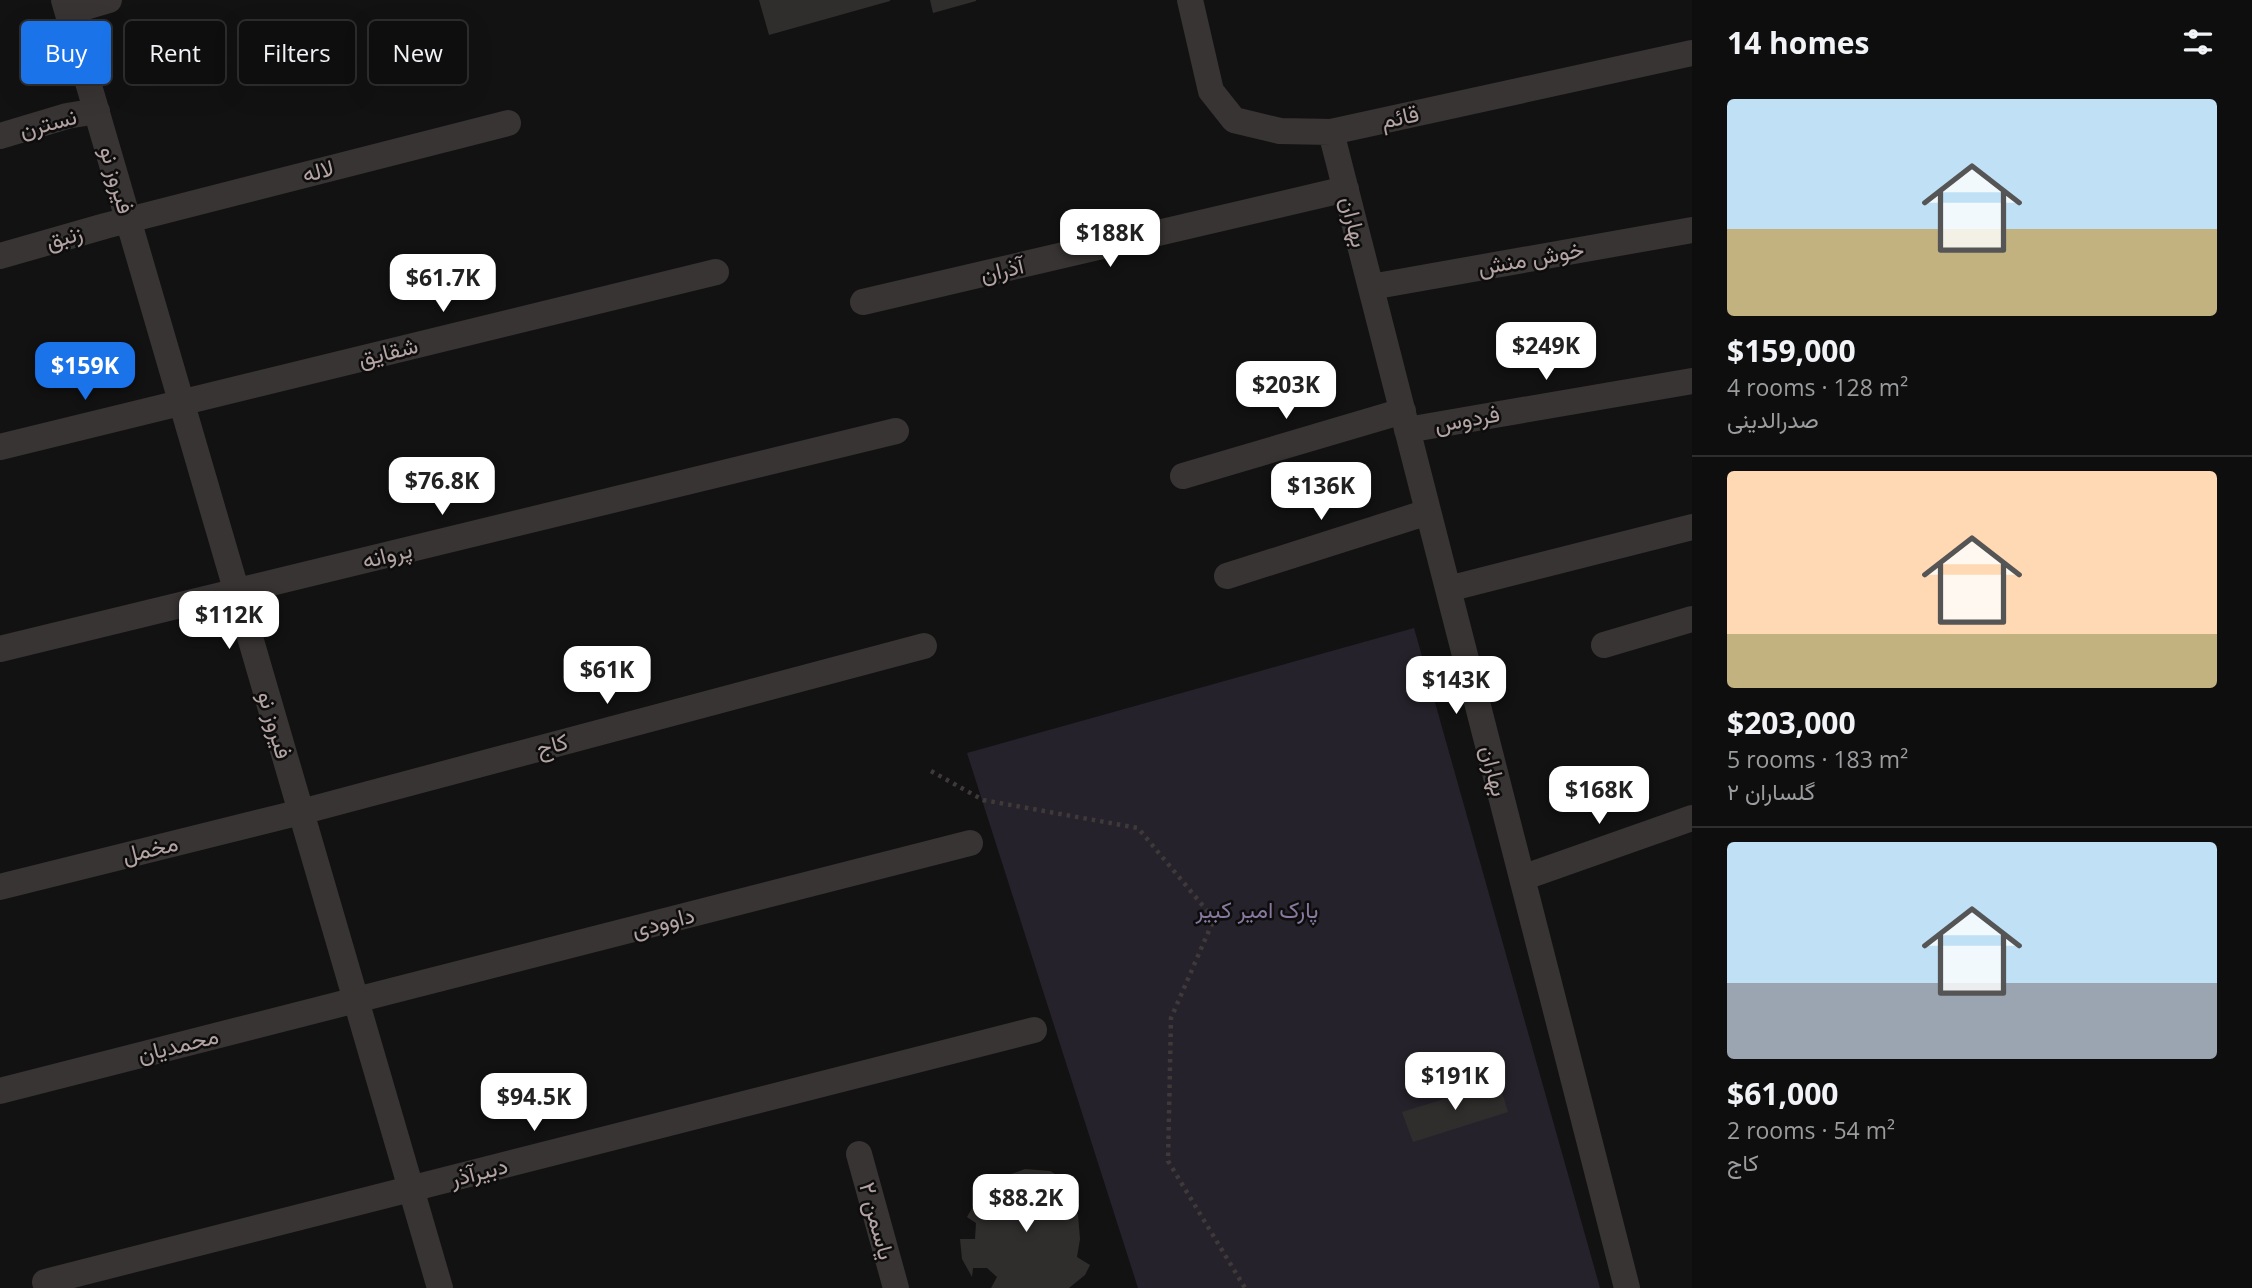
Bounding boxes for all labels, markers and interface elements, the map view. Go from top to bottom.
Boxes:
chip: Buy [21,21,111,84]
chip: Rent [125,21,225,84]
chip: Filters [239,21,355,84]
chip: New [369,21,467,84]
text: 14 homes [1727,22,1870,63]
icon: filters [2179,23,2217,61]
street label: قائم [1378,96,1422,136]
street label: نسترن [16,99,80,145]
street label: فیروز نو [93,142,143,217]
icon: home [1909,145,2035,271]
street label: لاله [299,151,337,189]
street label: بهاران [1333,193,1377,251]
pin: $188K [1061,210,1159,269]
street label: زنبق [41,216,86,257]
text: $188K [1076,216,1144,248]
street label: خوش منش [1475,232,1586,282]
street label: آذران [977,248,1028,290]
pin: $61.7K [386,254,500,314]
text: $61.7K [406,261,480,293]
pin: $249K [1497,322,1595,382]
street label: شقایق [355,328,421,374]
text: $249K [1512,329,1580,361]
text: $159,000 [1727,330,1856,371]
pin: $159K [36,342,134,402]
text: $159K [51,349,119,381]
pin: $203K [1237,362,1335,421]
text: $203K [1252,368,1320,400]
text: 4 rooms · 128 m² [1727,371,1908,403]
street label: فردوس [1432,397,1502,440]
text: صدرالدینی [1727,403,1819,435]
pin: $76.8K [385,458,499,517]
pin: $136K [1272,462,1370,522]
text: $76.8K [405,464,479,496]
text: $136K [1287,469,1355,501]
icon: home [1909,517,2035,643]
street label: پروانه [358,532,415,577]
pin: $112K [180,592,278,651]
text: $112K [195,598,263,630]
pin: $61K [566,646,648,706]
text: $61K [580,653,634,685]
pin: $143K [1407,656,1505,716]
text: $143K [1422,663,1490,695]
street label: فیروز نو [251,687,301,762]
text: $203,000 [1727,702,1856,743]
street label: کاج [532,724,571,765]
street label: بهاران [1473,742,1517,800]
text: 5 rooms · 183 m² [1727,743,1908,775]
pin: $168K [1550,766,1648,826]
text: $168K [1565,773,1633,805]
text: گلساران ۲ [1727,775,1815,807]
street label: مخمل [118,826,181,870]
icon: home [1909,888,2035,1014]
park label: پارک امیر کبیر [1195,893,1318,926]
street label: داوودی [628,898,698,944]
street label: محمدیان [134,1019,221,1069]
pin: $191K [1406,1052,1504,1112]
text: $191K [1421,1059,1489,1091]
text: $61,000 [1727,1073,1838,1114]
pin: $94.5K [477,1074,591,1133]
text: $94.5K [497,1080,571,1112]
text: 2 rooms · 54 m² [1727,1114,1895,1146]
text: کاج [1727,1146,1759,1178]
street label: دبیرآذر [446,1148,511,1194]
pin: $88.2K [969,1174,1083,1234]
street label: یاسمن ۲ [852,1178,904,1263]
text: $88.2K [989,1181,1063,1213]

